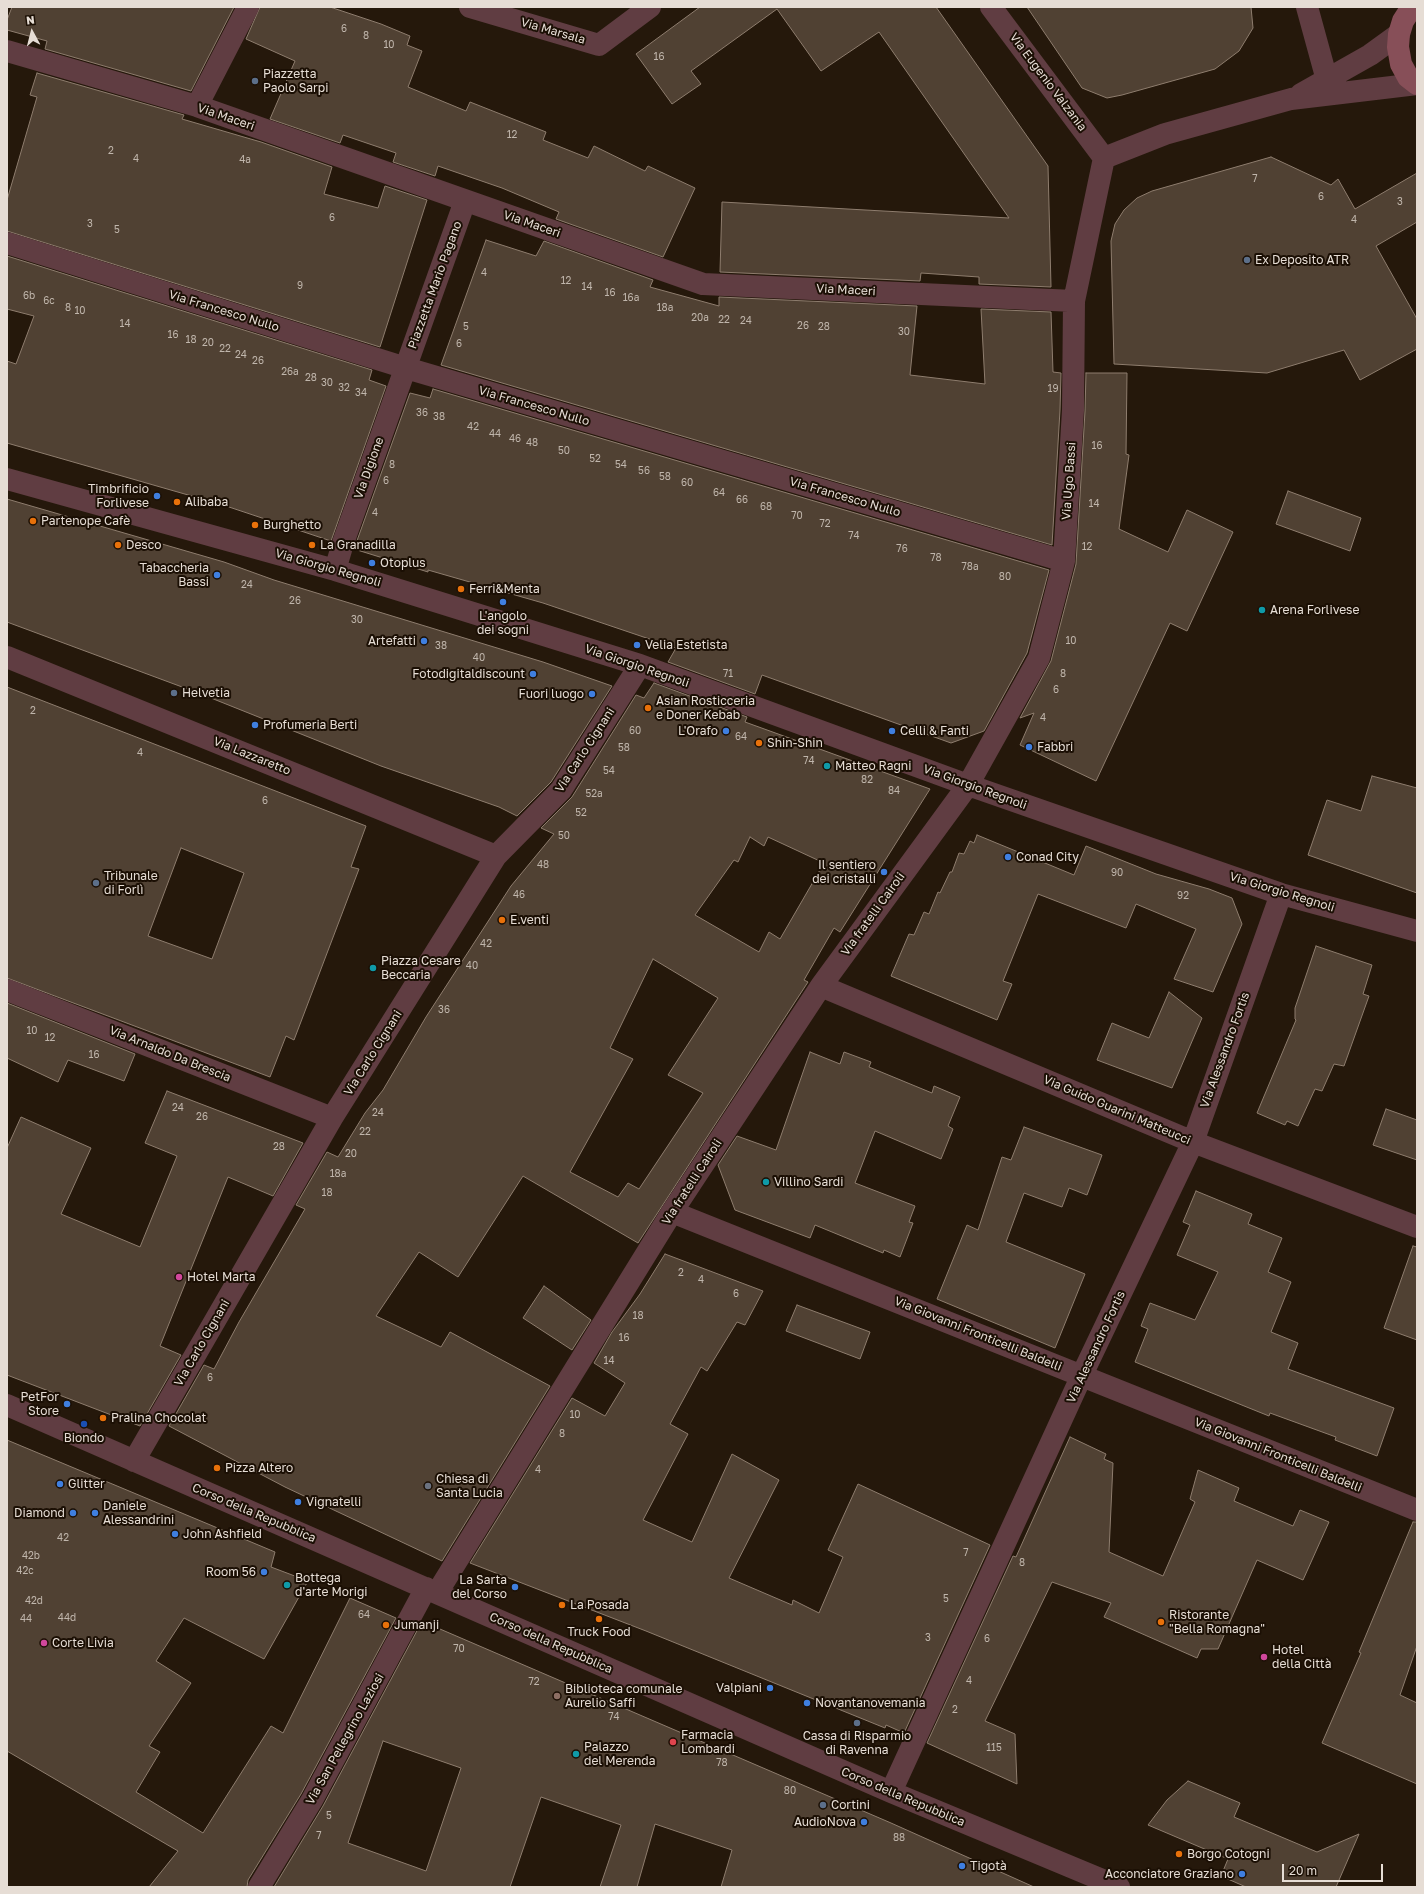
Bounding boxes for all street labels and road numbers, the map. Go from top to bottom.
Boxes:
street label: Via Marsala [519,15,587,47]
street label: Via Eugenio Valzania [1006,30,1090,134]
street label: Via Maceri [196,101,256,133]
street label: Via Maceri [502,208,562,240]
street label: Piazzetta Mario Pagano [405,219,465,351]
street label: Via Maceri [816,281,876,299]
street label: Via Francesco Nullo [167,287,281,335]
street label: Via Francesco Nullo [477,383,591,429]
street label: Via Digione [351,435,387,501]
street label: Via Ugo Bassi [1059,442,1079,520]
street label: Via Francesco Nullo [788,474,902,520]
street label: Via Giorgio Regnoli [273,546,383,590]
street label: Via Giorgio Regnoli [583,641,691,691]
street label: Via Carlo Cignani [552,705,618,795]
street label: Via Lazzaretto [211,734,293,778]
street label: Via Giorgio Regnoli [921,762,1029,812]
street label: Via Giorgio Regnoli [1228,869,1336,915]
street label: Via fratelli Cairoli [838,870,908,958]
street label: Via Alessandro Fortis [1197,990,1253,1110]
street label: Via Carlo Cignani [341,1008,405,1098]
street label: Via Arnaldo Da Brescia [107,1023,233,1085]
street label: Via Guido Guarini Matteucci [1041,1072,1193,1148]
street label: Via fratelli Cairoli [659,1136,725,1228]
street label: Via Alessandro Fortis [1064,1289,1128,1405]
street label: Via Giovanni Fronticelli Baldelli [892,1294,1064,1374]
street label: Via Carlo Cignani [171,1297,233,1389]
street label: Via Giovanni Fronticelli Baldelli [1192,1415,1364,1495]
street label: Corso della Repubblica [190,1480,318,1546]
street label: Corso della Repubblica [487,1609,615,1677]
street label: Via San Pellegrino Laziosi [303,1671,387,1807]
street label: Corso della Repubblica [839,1764,967,1830]

